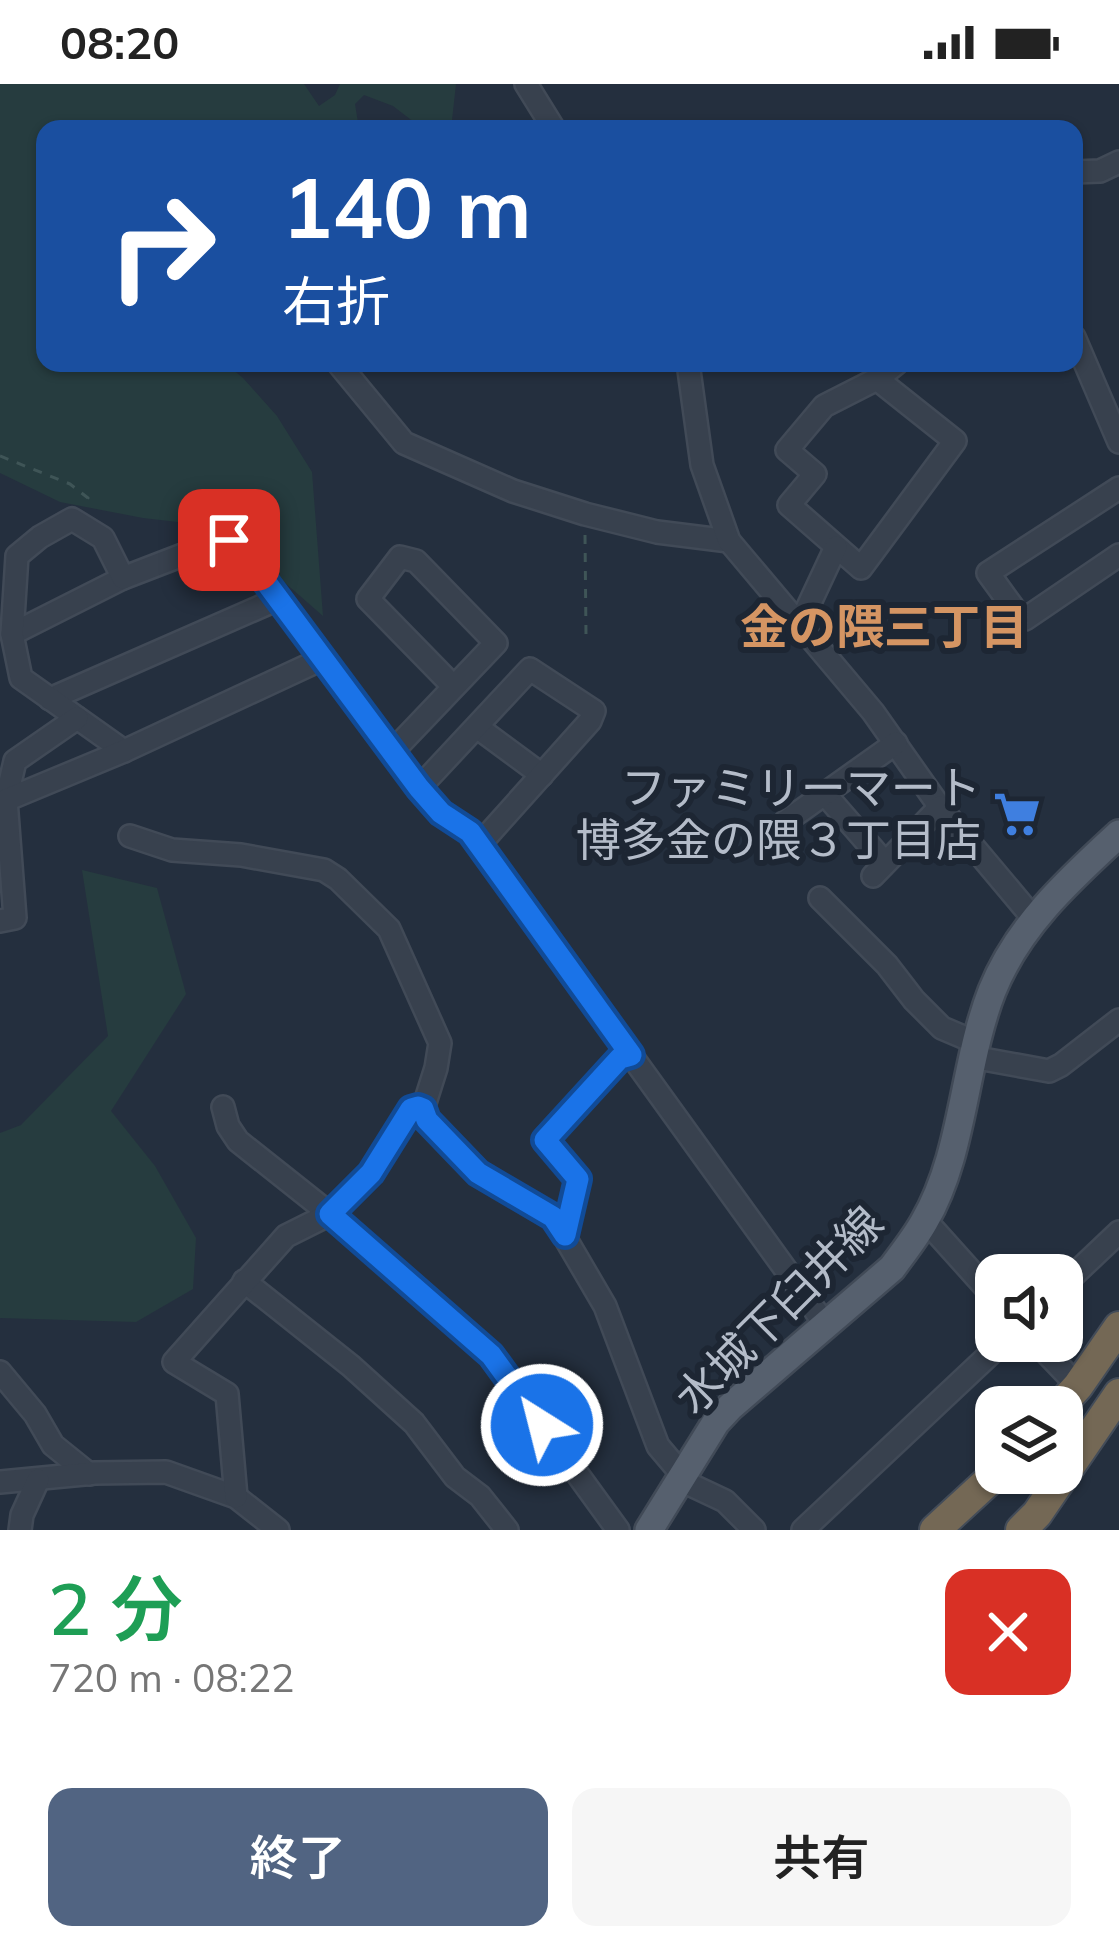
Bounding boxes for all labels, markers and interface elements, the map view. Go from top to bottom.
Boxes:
text: 08:20 [60,14,179,70]
text: 140 m [282,154,532,259]
icon: right [84,168,240,324]
text: 右折 [282,267,390,335]
pin [178,489,280,591]
icon: arrive [196,507,262,573]
district label: 金の隈三丁目 [740,596,1028,656]
place label: ファミリーマート 博多金の隈３丁目店 [576,759,981,867]
supermarket icon: ファミリーマート 博多金の隈３丁目店 [992,789,1042,839]
street label: 水城下臼井線 [663,1194,894,1425]
map controls [975,1254,1083,1494]
button: sound [975,1254,1083,1362]
position arrow [479,1362,605,1488]
button: layers [975,1386,1083,1494]
text: 2 分 [48,1563,182,1653]
button: close [945,1569,1071,1695]
text: 720 m · 08:22 [48,1653,294,1702]
button: 終了 [48,1788,548,1926]
button: 共有 [572,1788,1071,1926]

